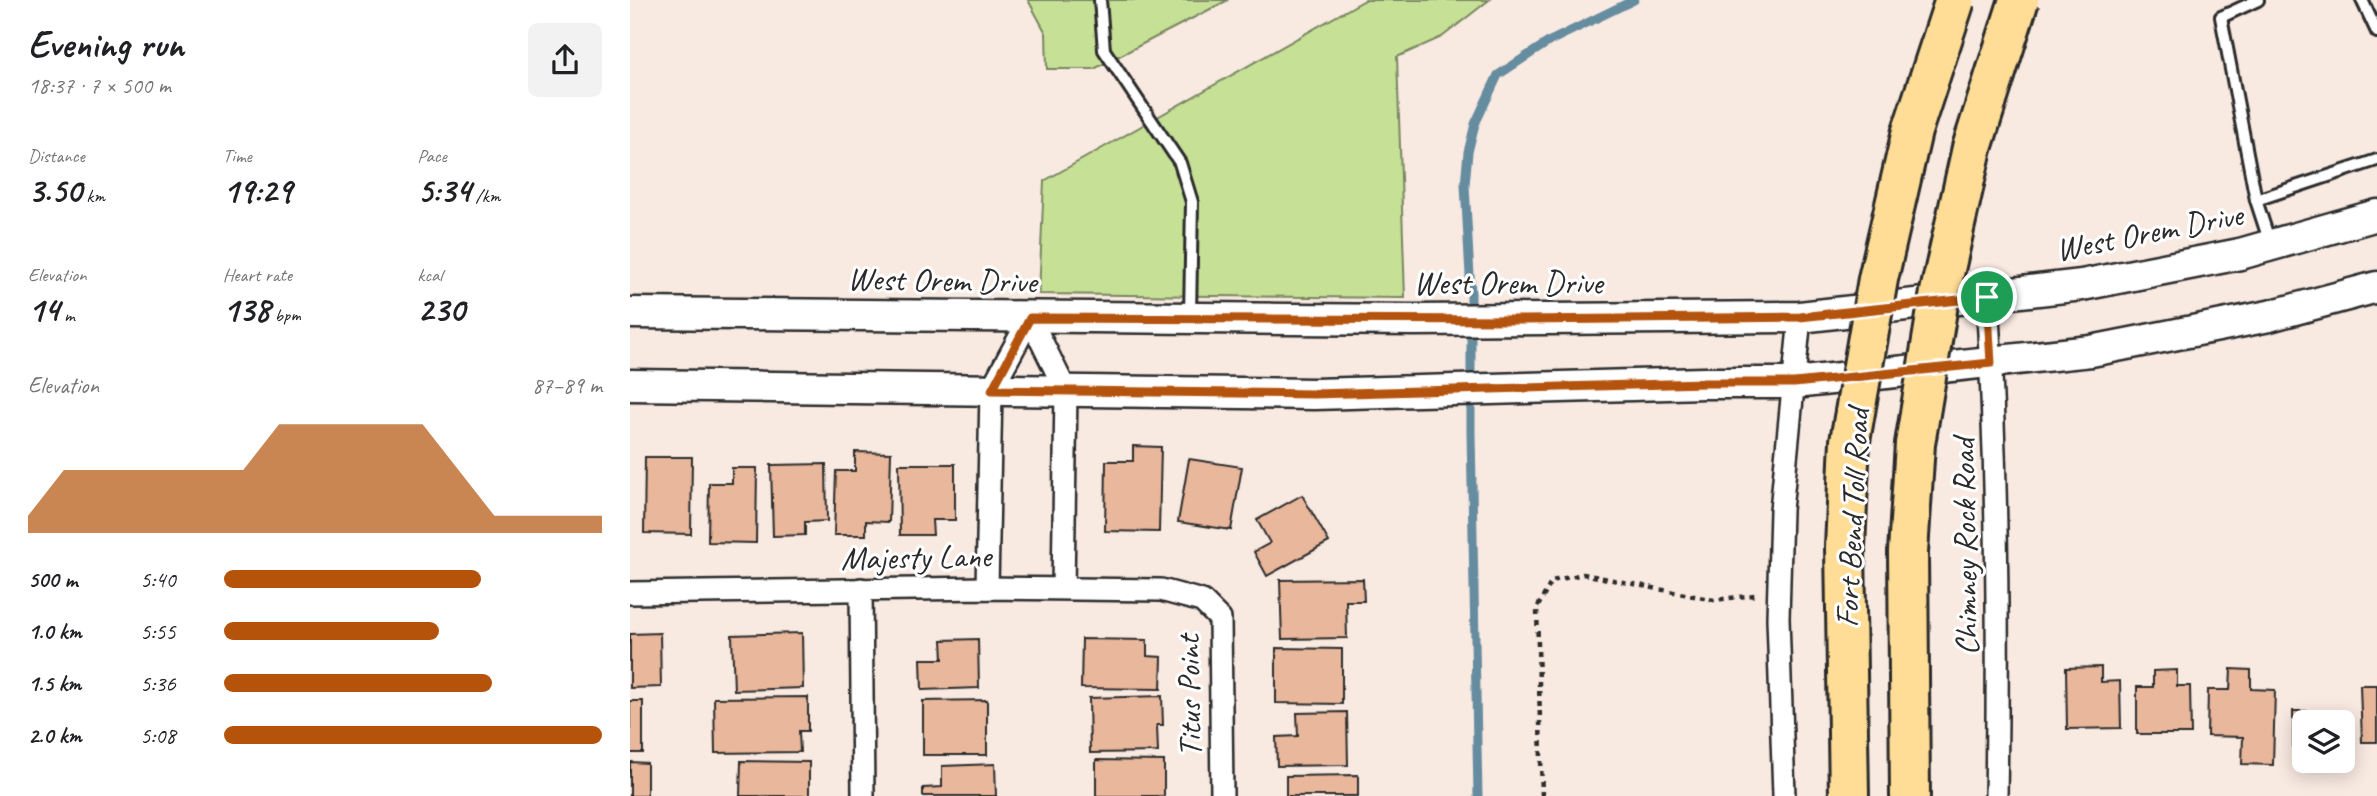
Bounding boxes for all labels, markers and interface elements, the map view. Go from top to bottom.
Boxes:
text: Evening run [28,21,184,68]
button: share [528,23,602,97]
text: 18:37 · 7 × 500 m [28,71,171,100]
text: Distance [28,144,85,168]
text: Time [223,144,252,168]
text: Pace [417,144,447,168]
text: 3.50 [28,168,82,213]
text: 19:29 [223,168,292,213]
text: 5:34 [417,168,471,213]
text: km [82,184,105,208]
text: /km [471,184,500,208]
street label: West Orem Drive [2052,193,2248,271]
street label: West Orem Drive [847,257,1039,303]
street label: West Orem Drive [1413,262,1605,304]
text: Elevation [28,263,86,287]
text: Heart rate [223,263,292,287]
text: kcal [417,263,442,287]
pin [1957,267,2017,327]
icon: arrive [1968,278,2006,316]
text: 14 [28,287,60,332]
text: 138 [223,287,270,332]
text: 230 [417,287,465,332]
text: m [60,303,75,327]
text: bpm [270,303,301,327]
text: Elevation [28,371,99,400]
text: 87–89 m [532,371,602,400]
street label: Fort Bend Toll Road [1825,403,1879,628]
street label: Chimney Rock Road [1942,433,1988,656]
street label: Majesty Lane [841,535,994,579]
text: 500 m [28,565,77,594]
text: 5:40 [140,565,176,594]
text: 1.0 km [28,617,82,646]
text: 5:55 [140,617,176,646]
street label: Titus Point [1167,631,1211,757]
text: 1.5 km [28,669,81,698]
text: 5:36 [140,669,176,698]
map controls [2292,710,2355,773]
button: layers [2292,710,2355,773]
text: 2.0 km [28,721,82,750]
text: 5:08 [140,721,176,750]

